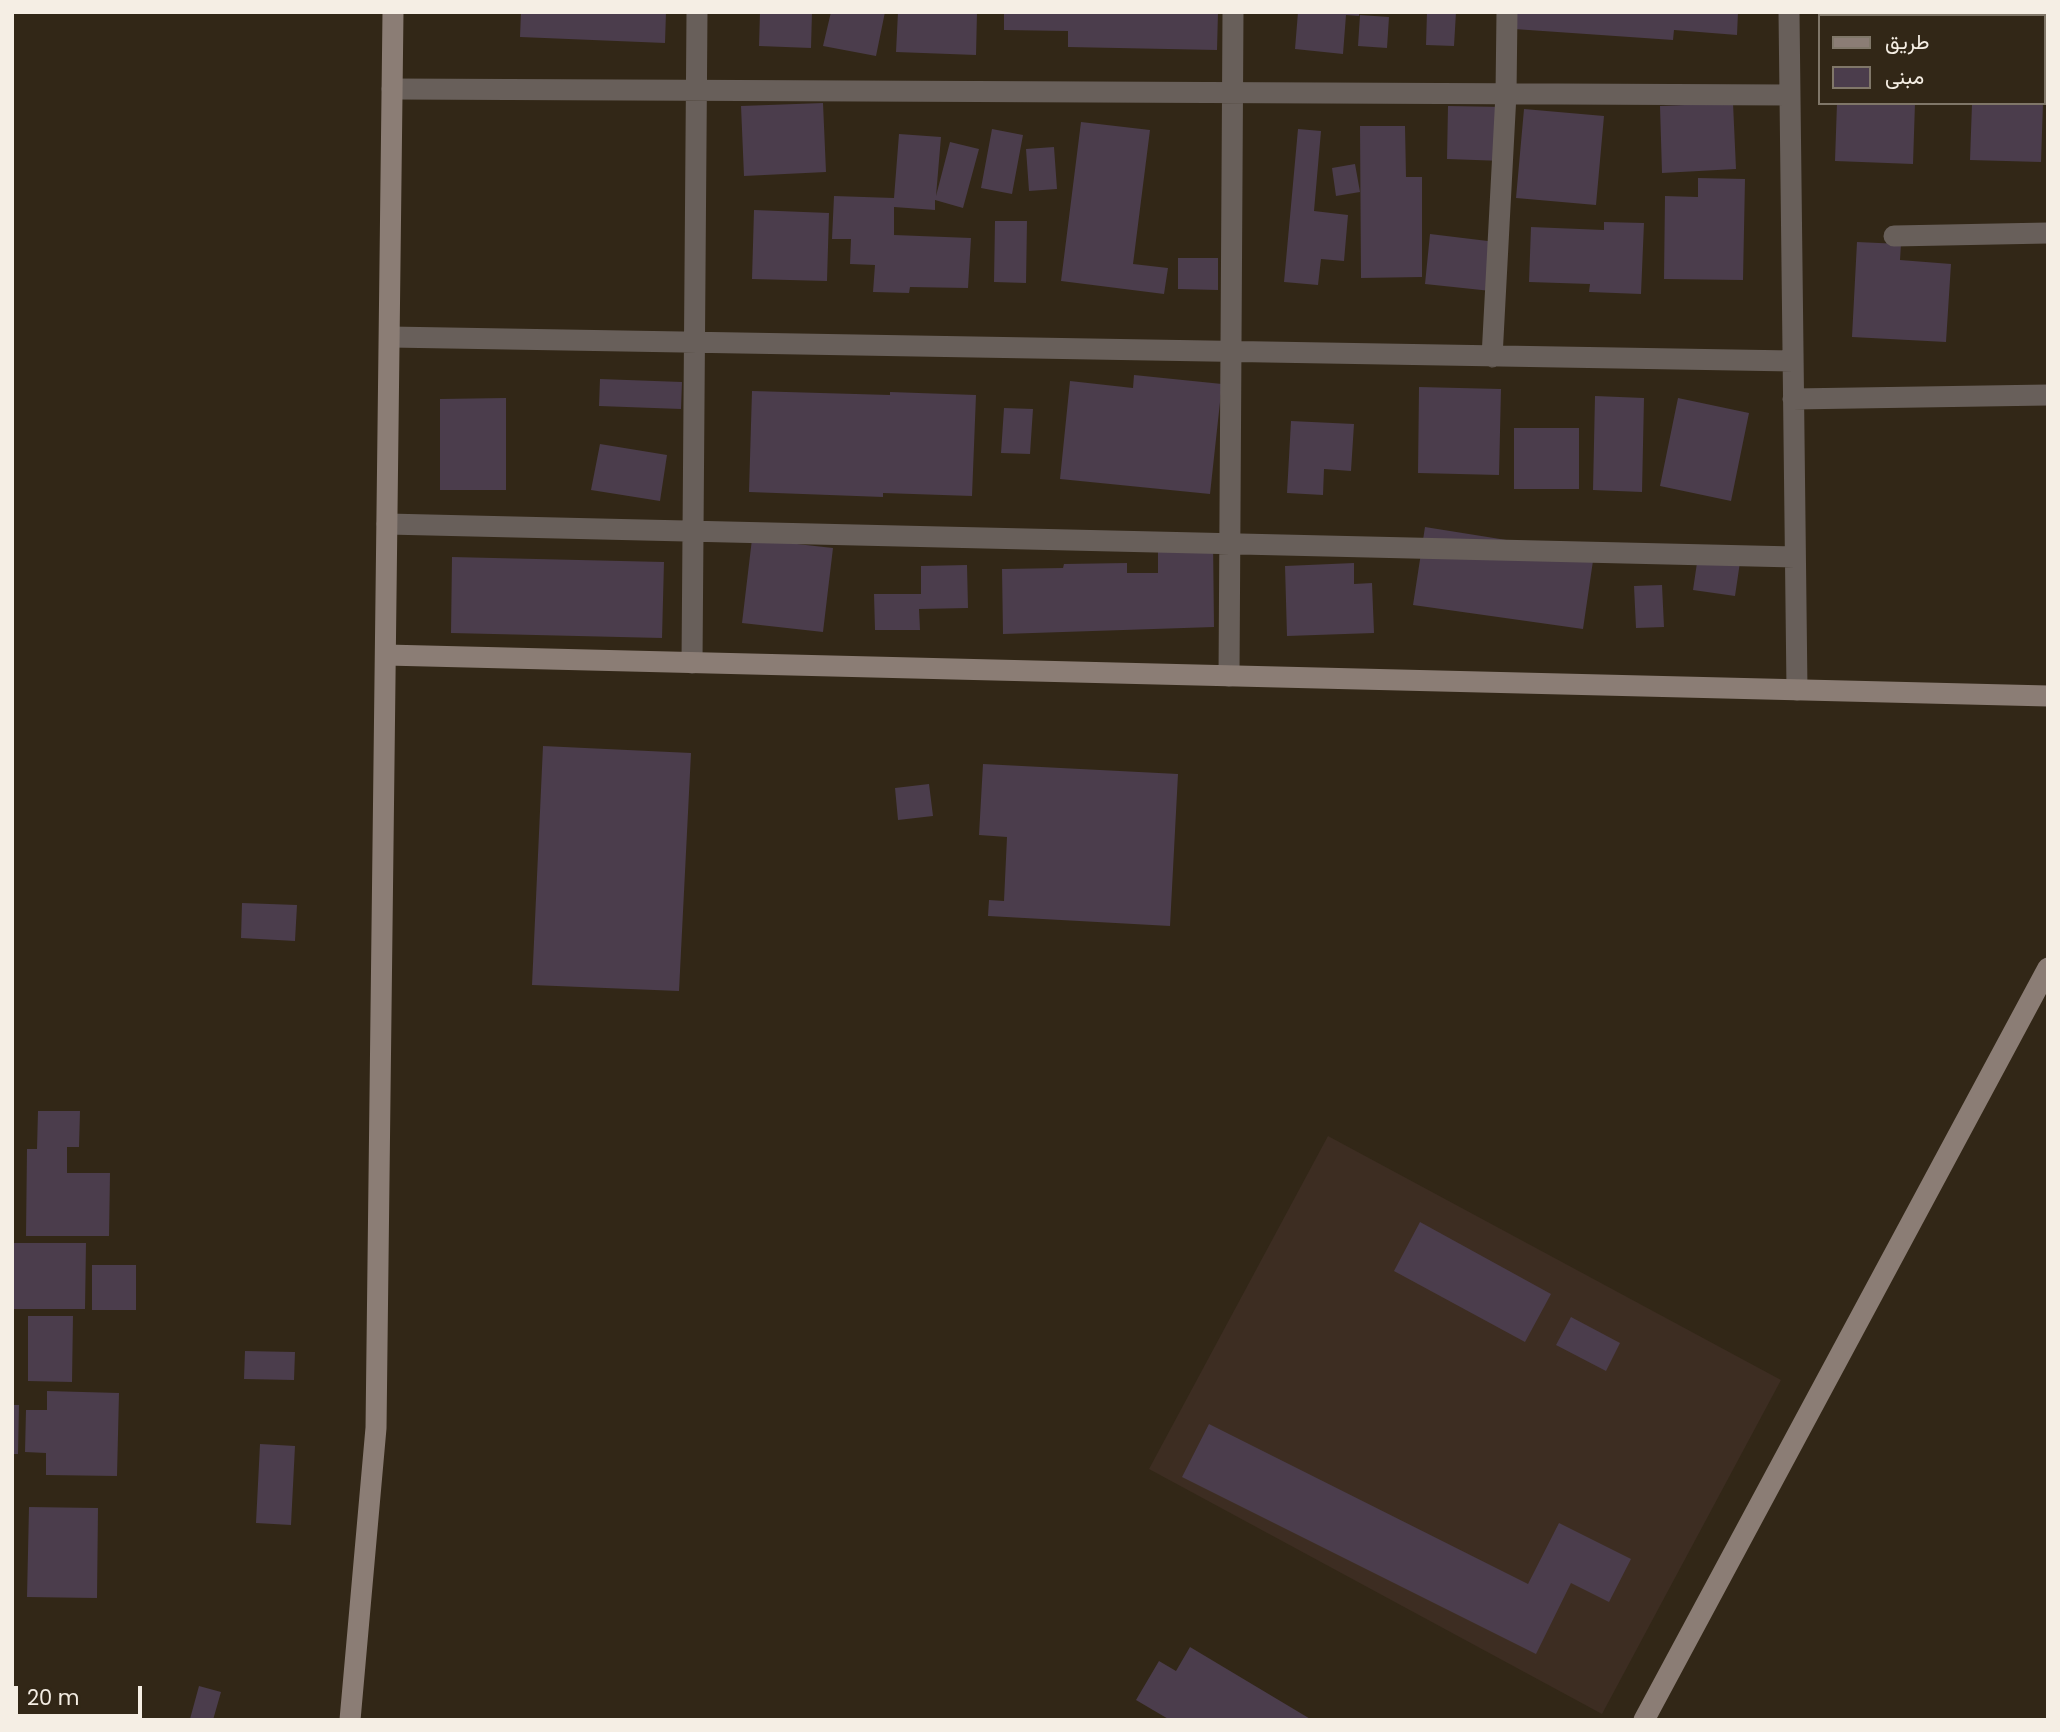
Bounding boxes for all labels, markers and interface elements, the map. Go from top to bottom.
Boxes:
legend [1818,14,2046,105]
text: طريق [1885,27,1930,56]
text: مبنى [1885,62,1924,91]
scale bar [18,1672,145,1716]
text: 20 m [27,1683,80,1712]

